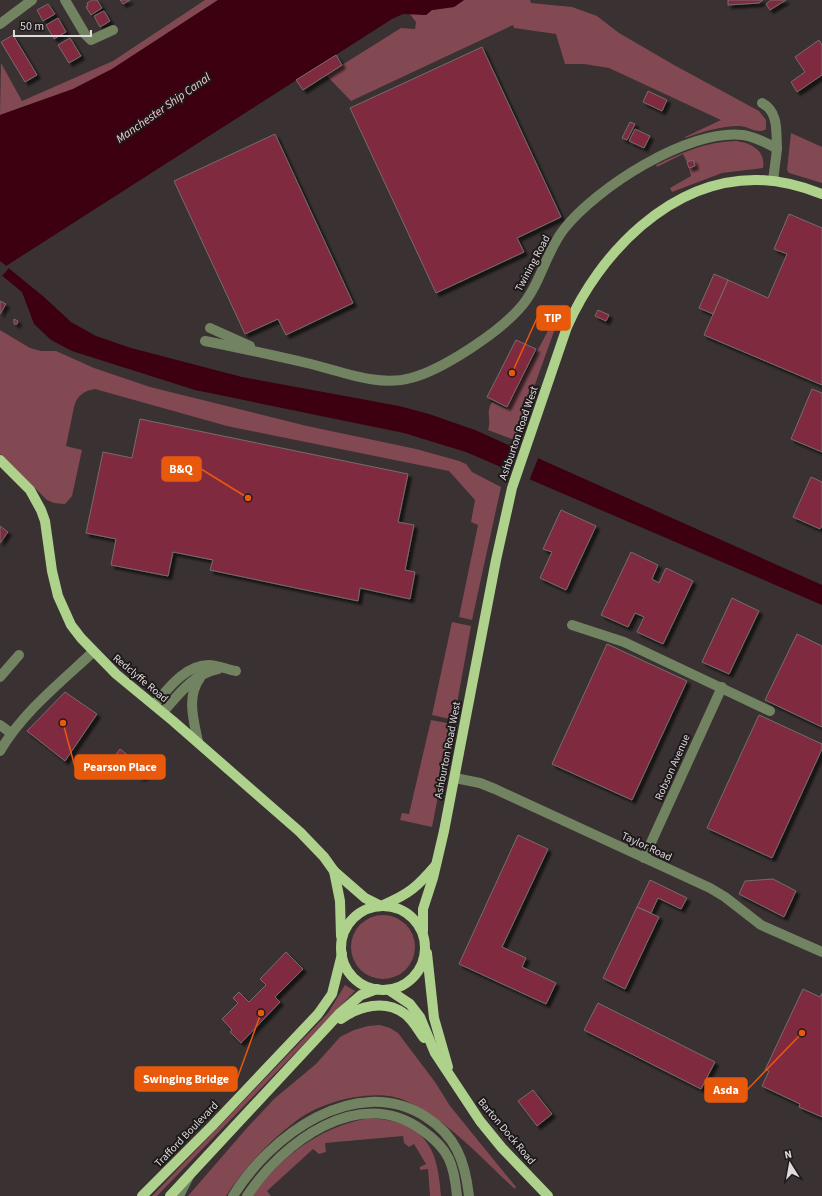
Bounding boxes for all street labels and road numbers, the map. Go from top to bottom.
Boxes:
street label: Twining Road [511,232,554,294]
street label: Ashburton Road West [495,384,542,482]
street label: Redclyffe Road [110,651,172,706]
street label: Ashburton Road West [431,700,464,800]
street label: Robson Avenue [651,731,694,803]
street label: Taylor Road [619,828,675,865]
street label: Barton Dock Road [474,1095,539,1168]
street label: Trafford Boulevard [151,1098,222,1170]

